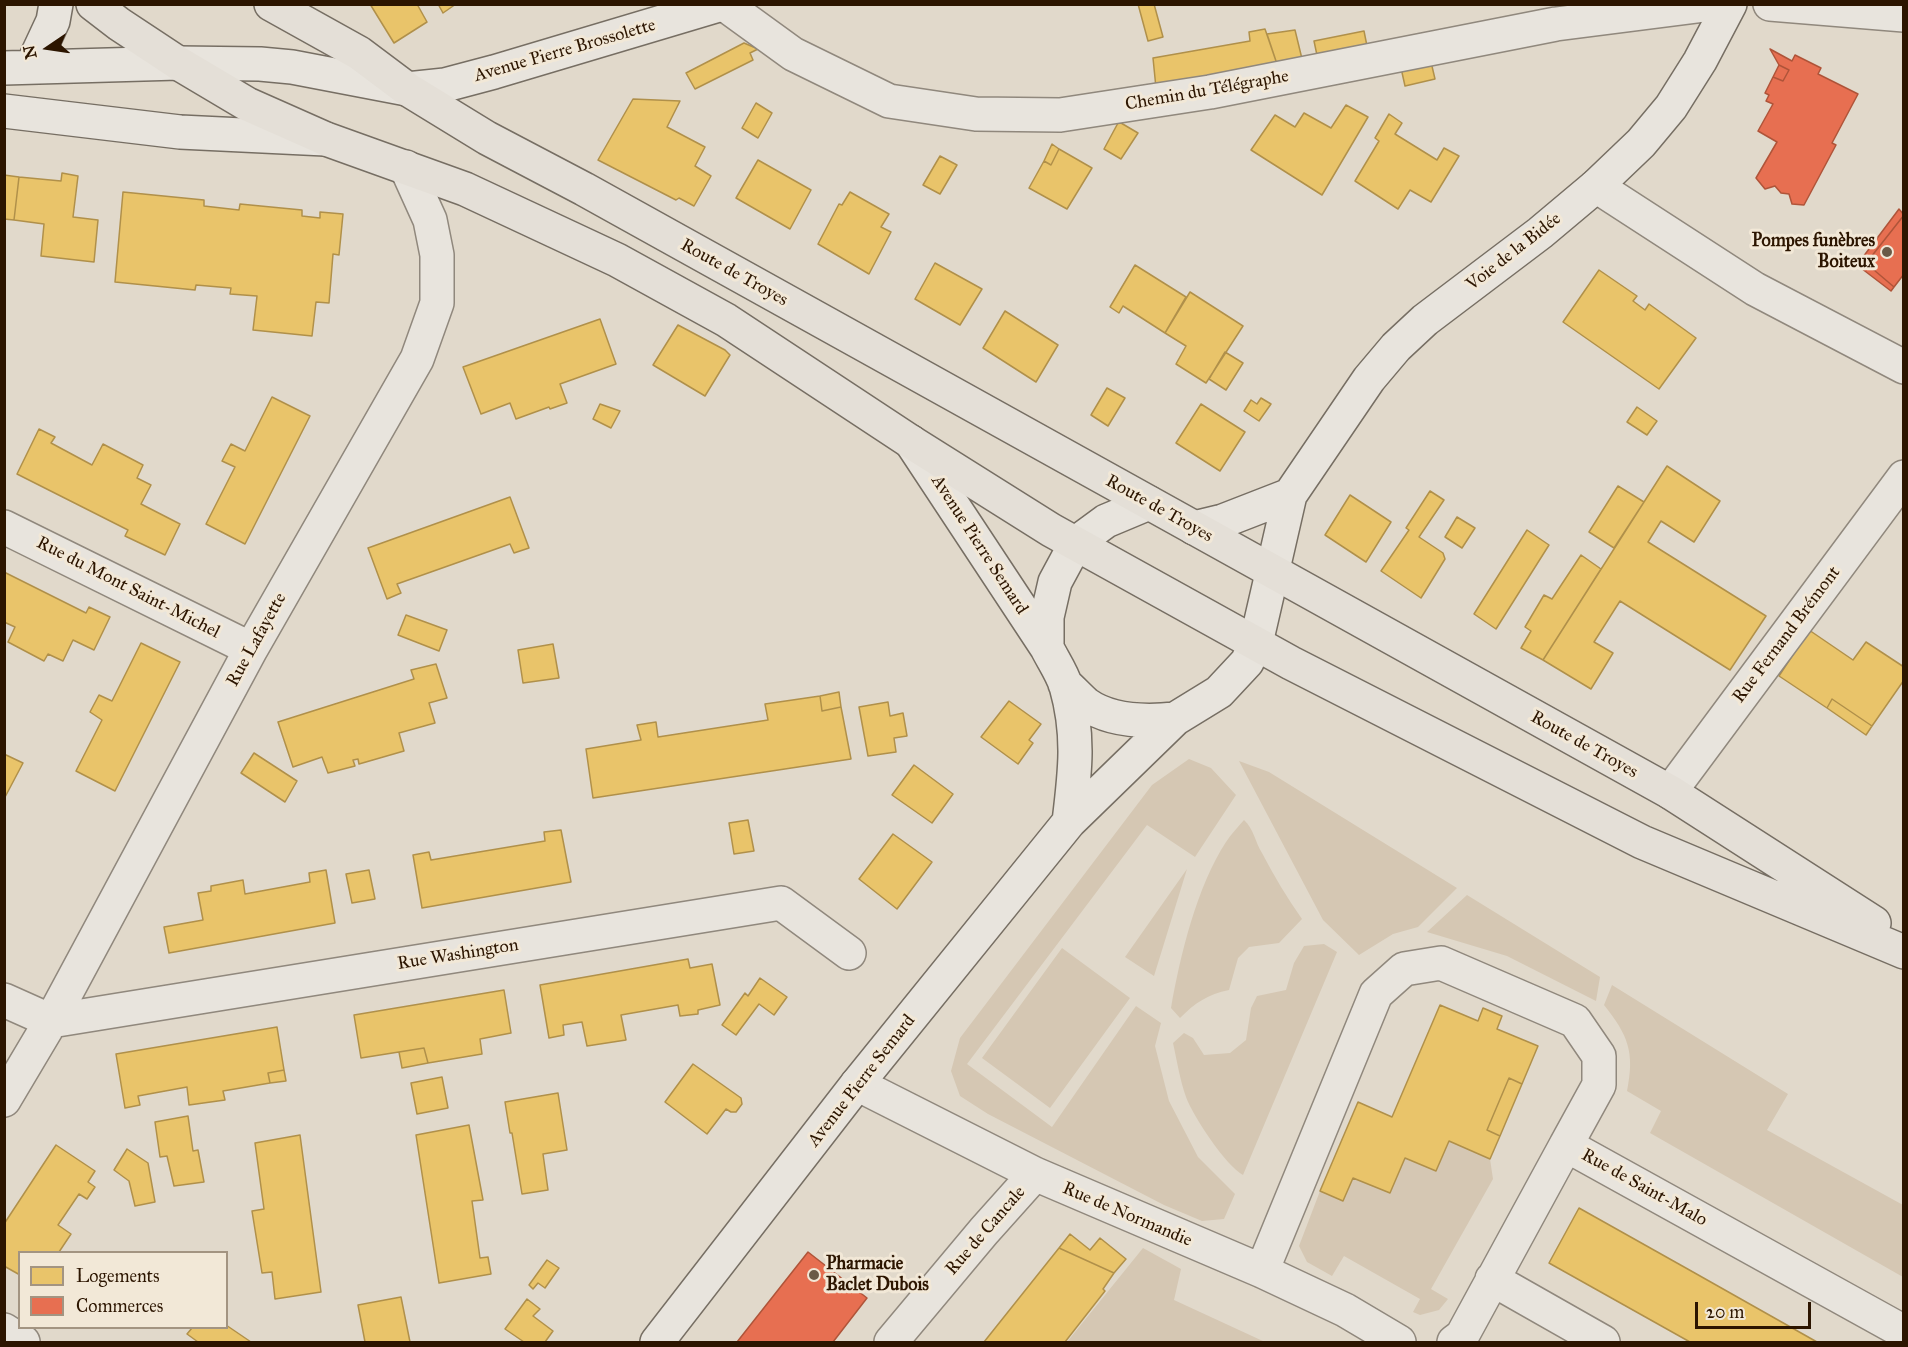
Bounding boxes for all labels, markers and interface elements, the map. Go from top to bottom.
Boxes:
street label: Avenue Pierre Brossolette [472,15,658,87]
north arrow [18,18,78,78]
text: N [19,43,41,61]
street label: Chemin du Télégraphe [1124,66,1290,116]
street label: Voie de la Bidée [1462,208,1566,296]
place label: Pompes funèbres Boiteux [1752,231,1875,274]
street label: Route de Troyes [677,235,791,311]
marker: Pompes funèbres Boiteux [1880,245,1894,259]
street label: Avenue Pierre Semard [926,471,1032,619]
street label: Route de Troyes [1102,471,1216,547]
street label: Rue du Mont Saint-Michel [33,532,223,644]
street label: Rue Fernand Brémont [1729,562,1845,708]
street label: Rue Lafayette [222,589,292,691]
street label: Route de Troyes [1527,707,1641,783]
street label: Rue Washington [396,935,520,975]
street label: Avenue Pierre Semard [804,1011,920,1151]
street label: Rue de Saint-Malo [1577,1145,1711,1231]
street label: Rue de Normandie [1059,1178,1195,1252]
street label: Rue de Cancale [941,1182,1031,1280]
legend [18,1251,228,1329]
place label: Pharmacie Baclet Dubois [826,1254,929,1296]
text: Logements [76,1265,160,1287]
marker: Pharmacie Baclet Dubois [807,1268,821,1282]
scale bar [1698,1290,1814,1328]
text: Commerces [76,1295,163,1317]
text: 20 m [1706,1301,1744,1323]

